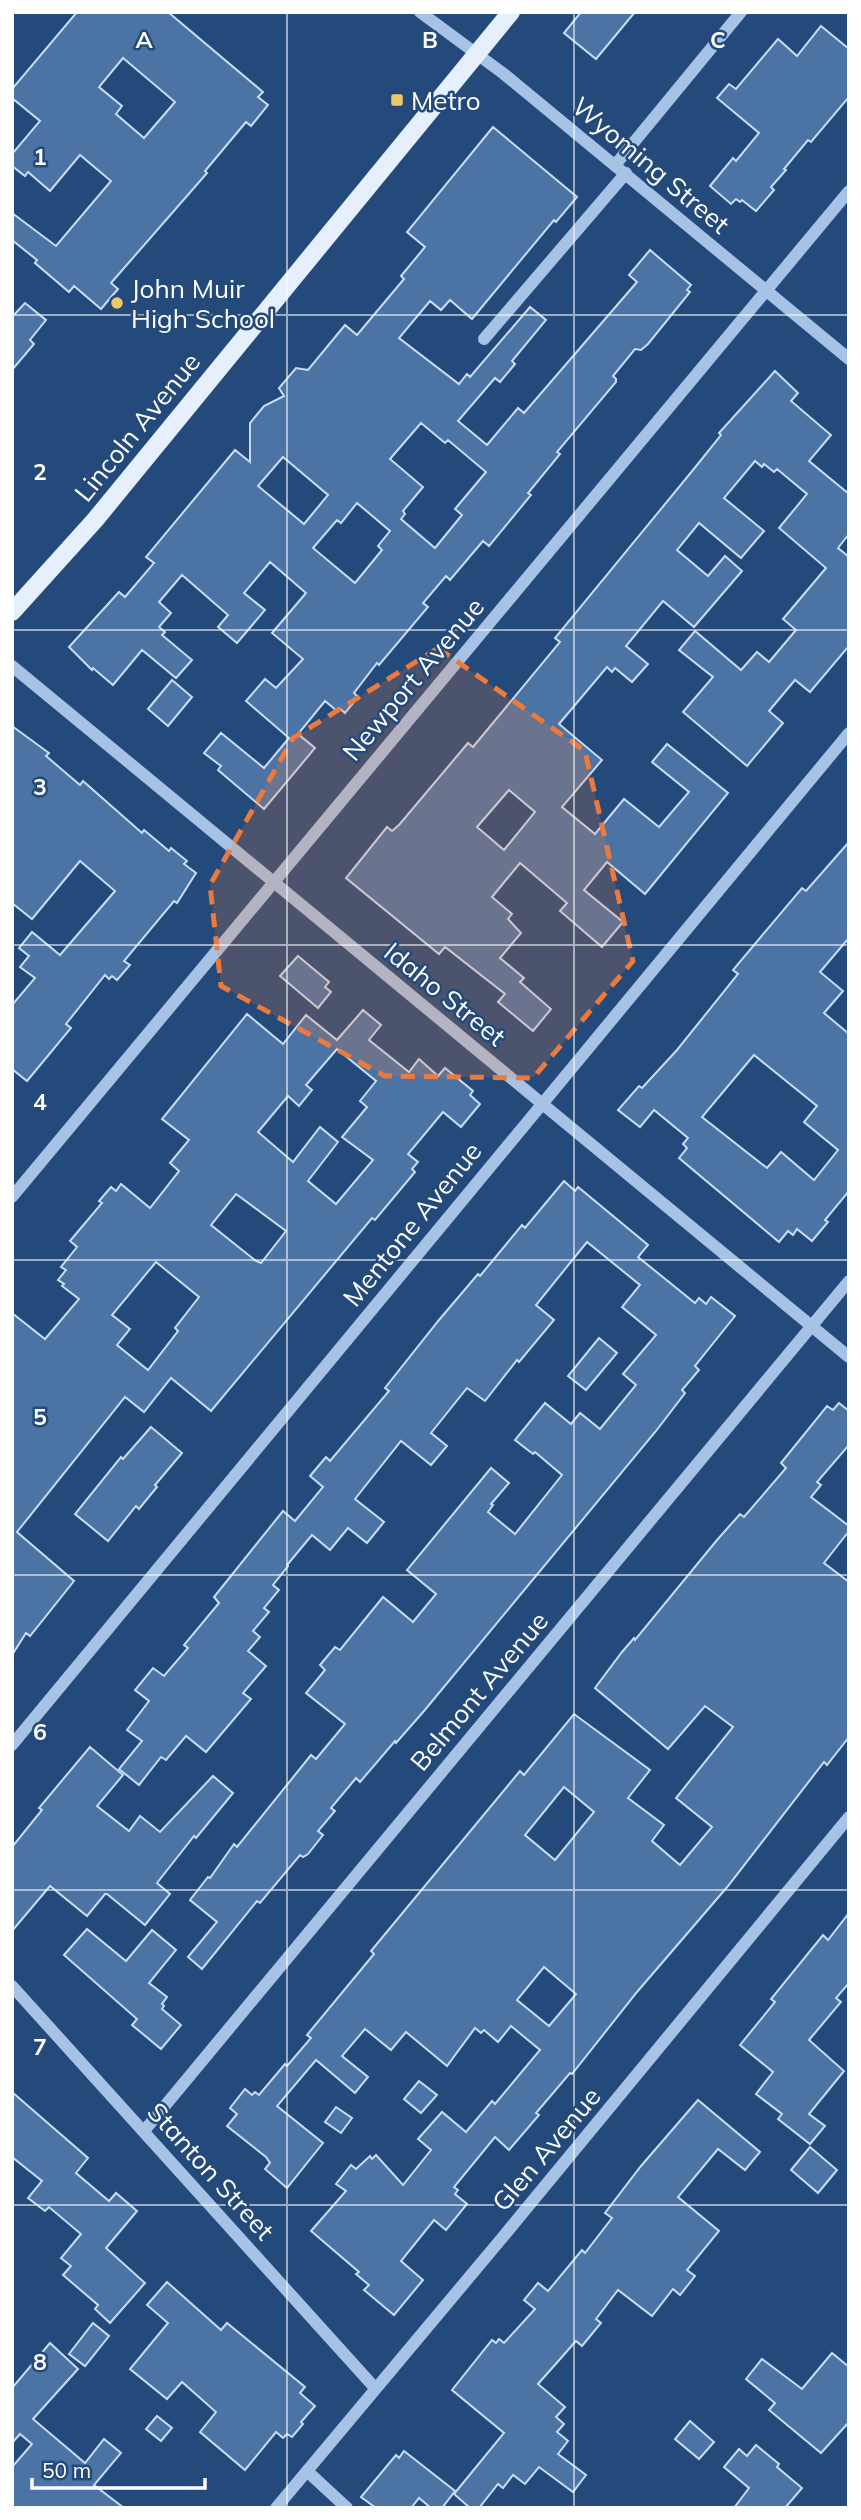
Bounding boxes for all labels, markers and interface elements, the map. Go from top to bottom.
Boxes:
text: A [135,25,153,54]
text: B [422,25,438,54]
text: C [710,25,726,54]
place label: Metro [411,84,481,117]
street label: Wyoming Street [566,90,736,240]
marker: Metro [389,92,405,108]
text: 1 [33,142,47,171]
place label: John Muir High School [131,272,275,335]
marker: John Muir High School [109,295,125,311]
street label: Lincoln Avenue [67,346,207,508]
text: 2 [33,457,47,486]
street label: Newport Avenue [335,591,491,767]
text: 3 [33,772,47,801]
street label: Idaho Street [378,935,512,1053]
text: 4 [33,1087,47,1116]
street label: Mentone Avenue [336,1135,488,1313]
text: 5 [33,1402,47,1431]
street label: Belmont Avenue [403,1605,555,1777]
text: 6 [33,1717,47,1746]
text: 7 [33,2032,47,2061]
street label: Glen Avenue [485,2080,607,2218]
street label: Stanton Street [141,2095,281,2247]
text: 8 [33,2347,47,2376]
scale bar [32,2446,205,2490]
text: 50 m [42,2457,91,2483]

